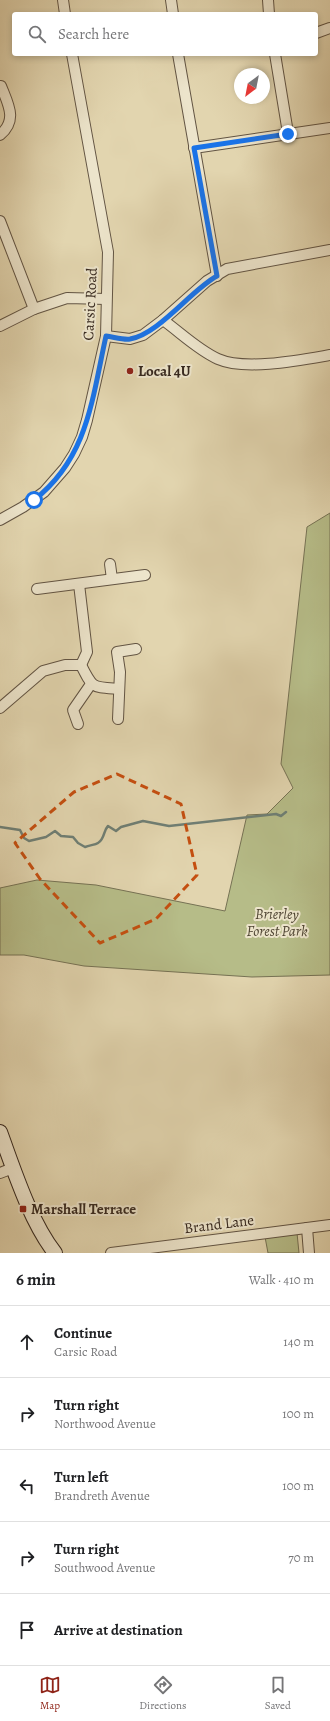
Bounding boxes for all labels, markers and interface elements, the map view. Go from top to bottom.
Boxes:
search box [12,12,318,56]
icon: search [26,23,48,45]
text: Search here [58,24,129,44]
north arrow [234,68,270,104]
route end [279,125,297,143]
street label: Carsic Road [78,266,102,341]
place label: Local 4U [138,361,191,381]
marker: Local 4U [125,366,135,376]
route start [25,491,43,509]
park label: Brierley Forest Park [246,904,308,941]
place label: Marshall Terrace [31,1199,136,1219]
marker: Marshall Terrace [18,1204,28,1214]
street label: Brand Lane [183,1210,255,1238]
text: 6 min [16,1268,56,1291]
text: Walk · 410 m [249,1271,314,1288]
text: Continue [54,1323,112,1343]
icon: ahead [16,1331,38,1353]
text: 140 m [283,1333,314,1350]
text: Carsic Road [54,1343,117,1360]
text: Turn right [54,1395,119,1415]
icon: right [16,1403,38,1425]
text: 100 m [282,1405,314,1422]
text: Northwood Avenue [54,1415,156,1432]
text: Turn left [54,1467,109,1487]
icon: left [16,1475,38,1497]
text: 100 m [282,1477,314,1494]
text: Brandreth Avenue [54,1487,150,1504]
text: Turn right [54,1539,119,1559]
icon: right [16,1547,38,1569]
text: 70 m [288,1549,314,1566]
text: Southwood Avenue [54,1559,155,1576]
icon: arrive [16,1619,38,1641]
text: Arrive at destination [54,1620,183,1640]
tab: Map [39,1674,61,1713]
tab: Directions [139,1674,187,1713]
tab: Saved [265,1674,291,1713]

